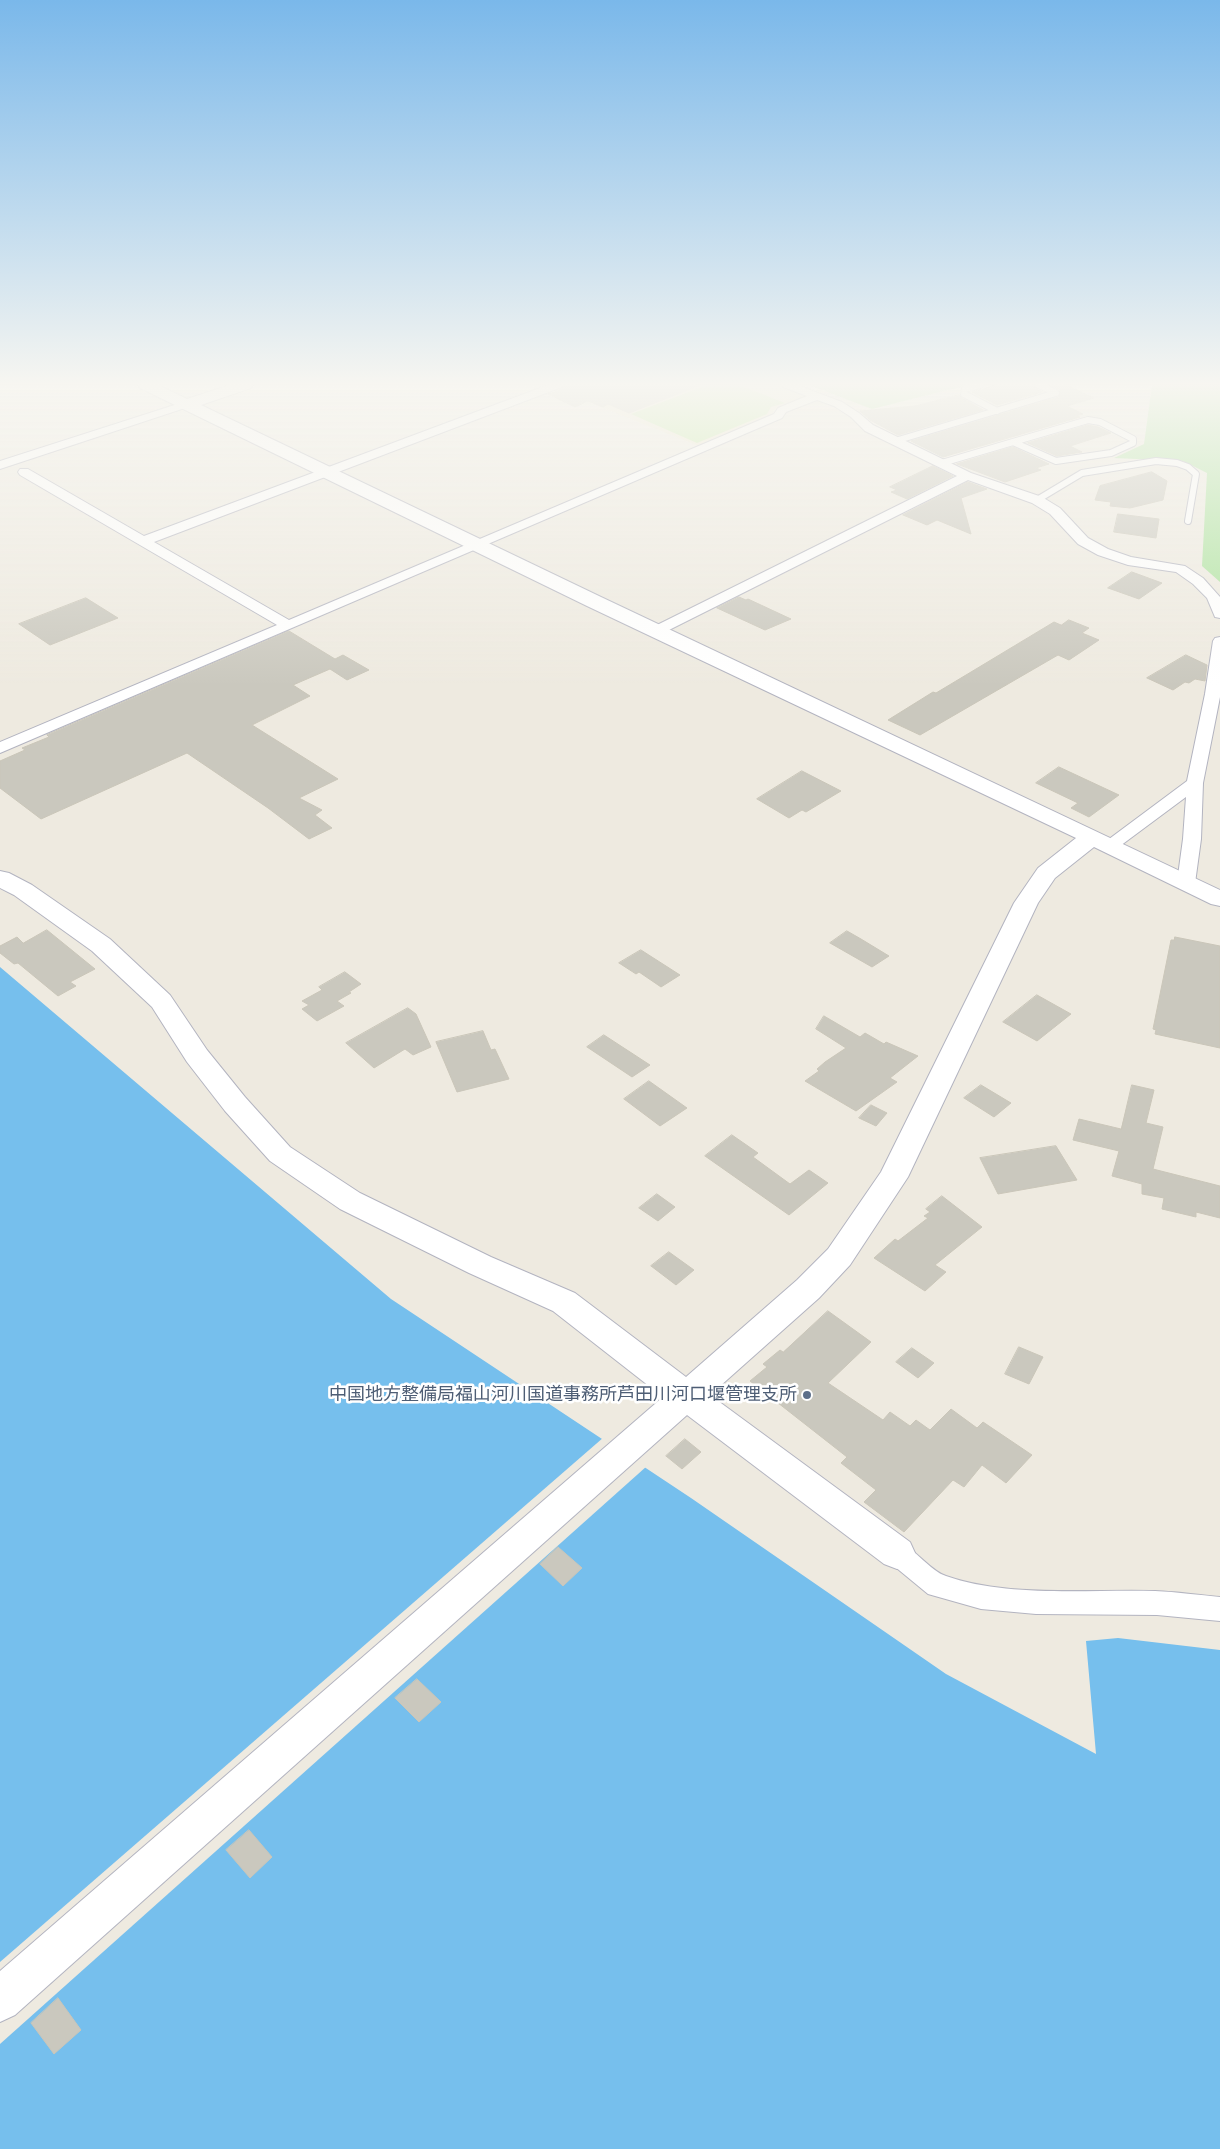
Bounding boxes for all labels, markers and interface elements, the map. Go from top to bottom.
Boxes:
place label: 中国地方整備局福山河川国道事務所芦田川河口堰管理支所 [329,1384,797,1406]
marker: 中国地方整備局福山河川国道事務所芦田川河口堰管理支所 [801,1389,813,1401]

